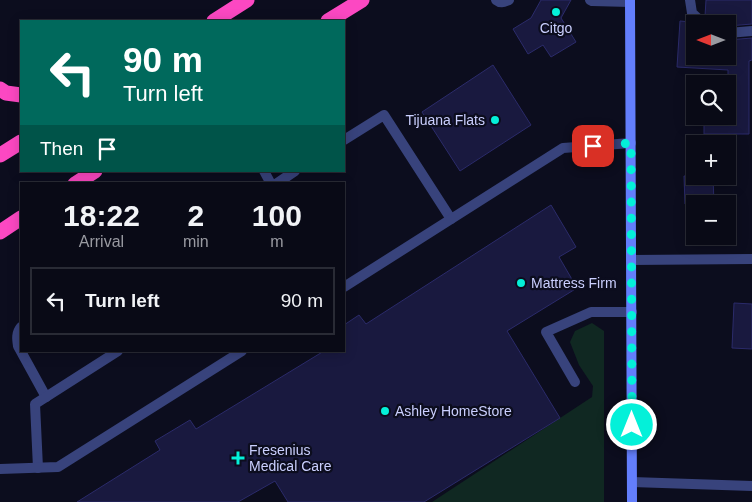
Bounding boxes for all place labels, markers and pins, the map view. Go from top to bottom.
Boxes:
marker: Citgo [550,6,562,18]
place label: Citgo [540,20,573,36]
place label: Tijuana Flats [405,112,485,128]
marker: Tijuana Flats [489,114,501,126]
pin [572,125,614,167]
place label: Mattress Firm [531,275,617,291]
marker: Mattress Firm [515,277,527,289]
place label: Ashley HomeStore [395,403,512,419]
marker: Ashley HomeStore [379,405,391,417]
place label: Fresenius Medical Care [249,442,332,474]
marker: Fresenius Medical Care [231,451,245,465]

